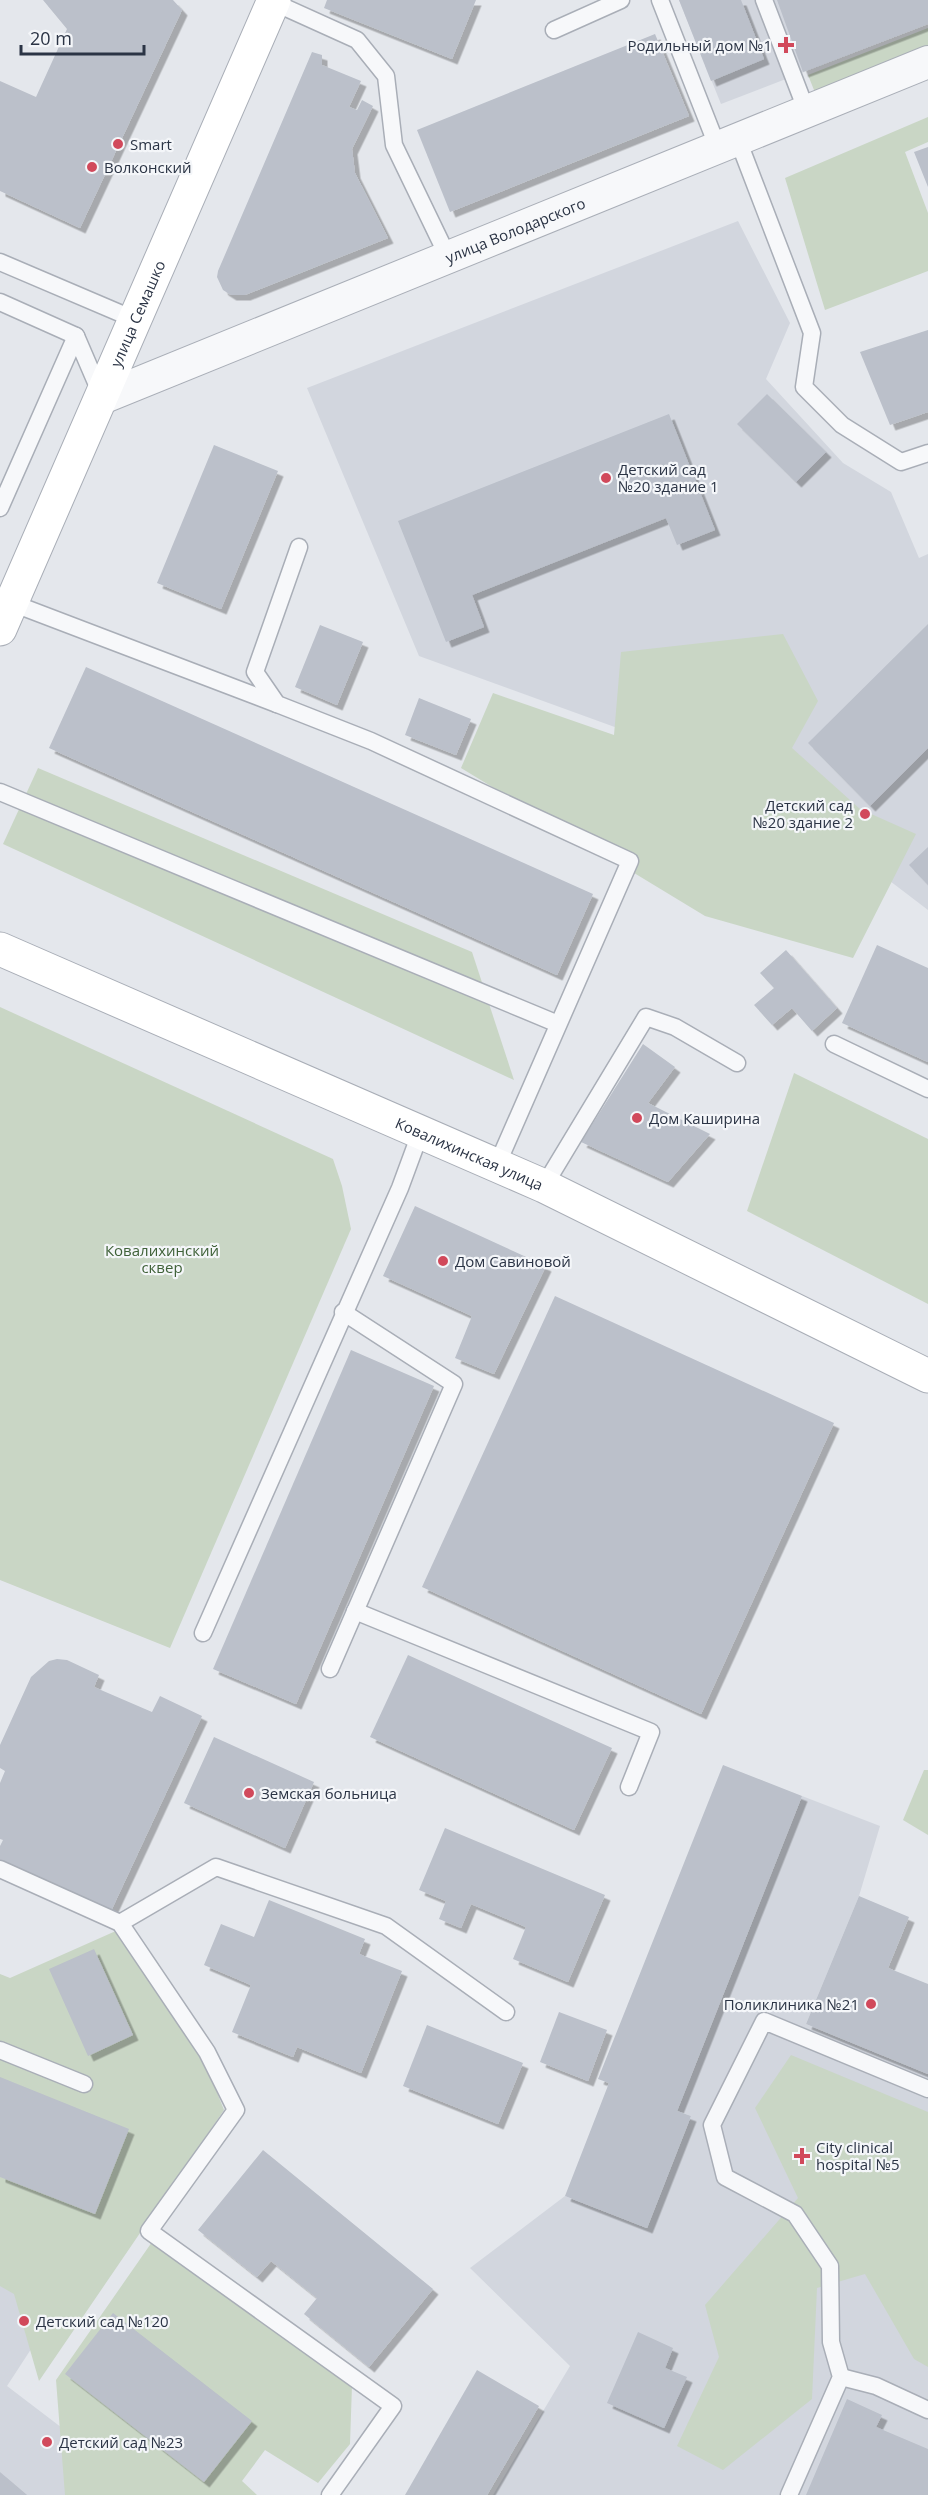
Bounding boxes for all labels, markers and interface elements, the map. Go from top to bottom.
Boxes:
scale bar [21,18,144,56]
text: 20 m [30,26,72,50]
place label: Родильный дом №1 [628,35,772,55]
marker: Родильный дом №1 [777,36,795,54]
place label: Smart [130,134,172,154]
marker: Smart [111,137,125,151]
place label: Волконский [104,157,192,177]
marker: Волконский [85,160,99,174]
street label: улица Володарского [442,193,588,267]
street label: улица Семашко [105,257,169,370]
place label: Детский сад №20 здание 1 [618,459,718,496]
marker: Детский сад №20 здание 1 [599,471,613,485]
place label: Детский сад №20 здание 2 [753,795,853,832]
marker: Детский сад №20 здание 2 [858,807,872,821]
place label: Дом Каширина [649,1108,760,1128]
marker: Дом Каширина [630,1111,644,1125]
street label: Ковалихинская улица [392,1113,546,1194]
park label: Ковалихинский сквер [105,1240,219,1277]
place label: Дом Савиновой [455,1251,571,1271]
marker: Дом Савиновой [436,1254,450,1268]
place label: Земская больница [261,1783,397,1803]
marker: Земская больница [242,1786,256,1800]
place label: Поликлиника №21 [724,1994,859,2014]
marker: Поликлиника №21 [864,1997,878,2011]
place label: City clinical hospital №5 [816,2137,900,2174]
marker: City clinical hospital №5 [793,2147,811,2165]
place label: Детский сад №120 [36,2311,169,2331]
marker: Детский сад №120 [17,2314,31,2328]
place label: Детский сад №23 [59,2432,183,2452]
marker: Детский сад №23 [40,2435,54,2449]

